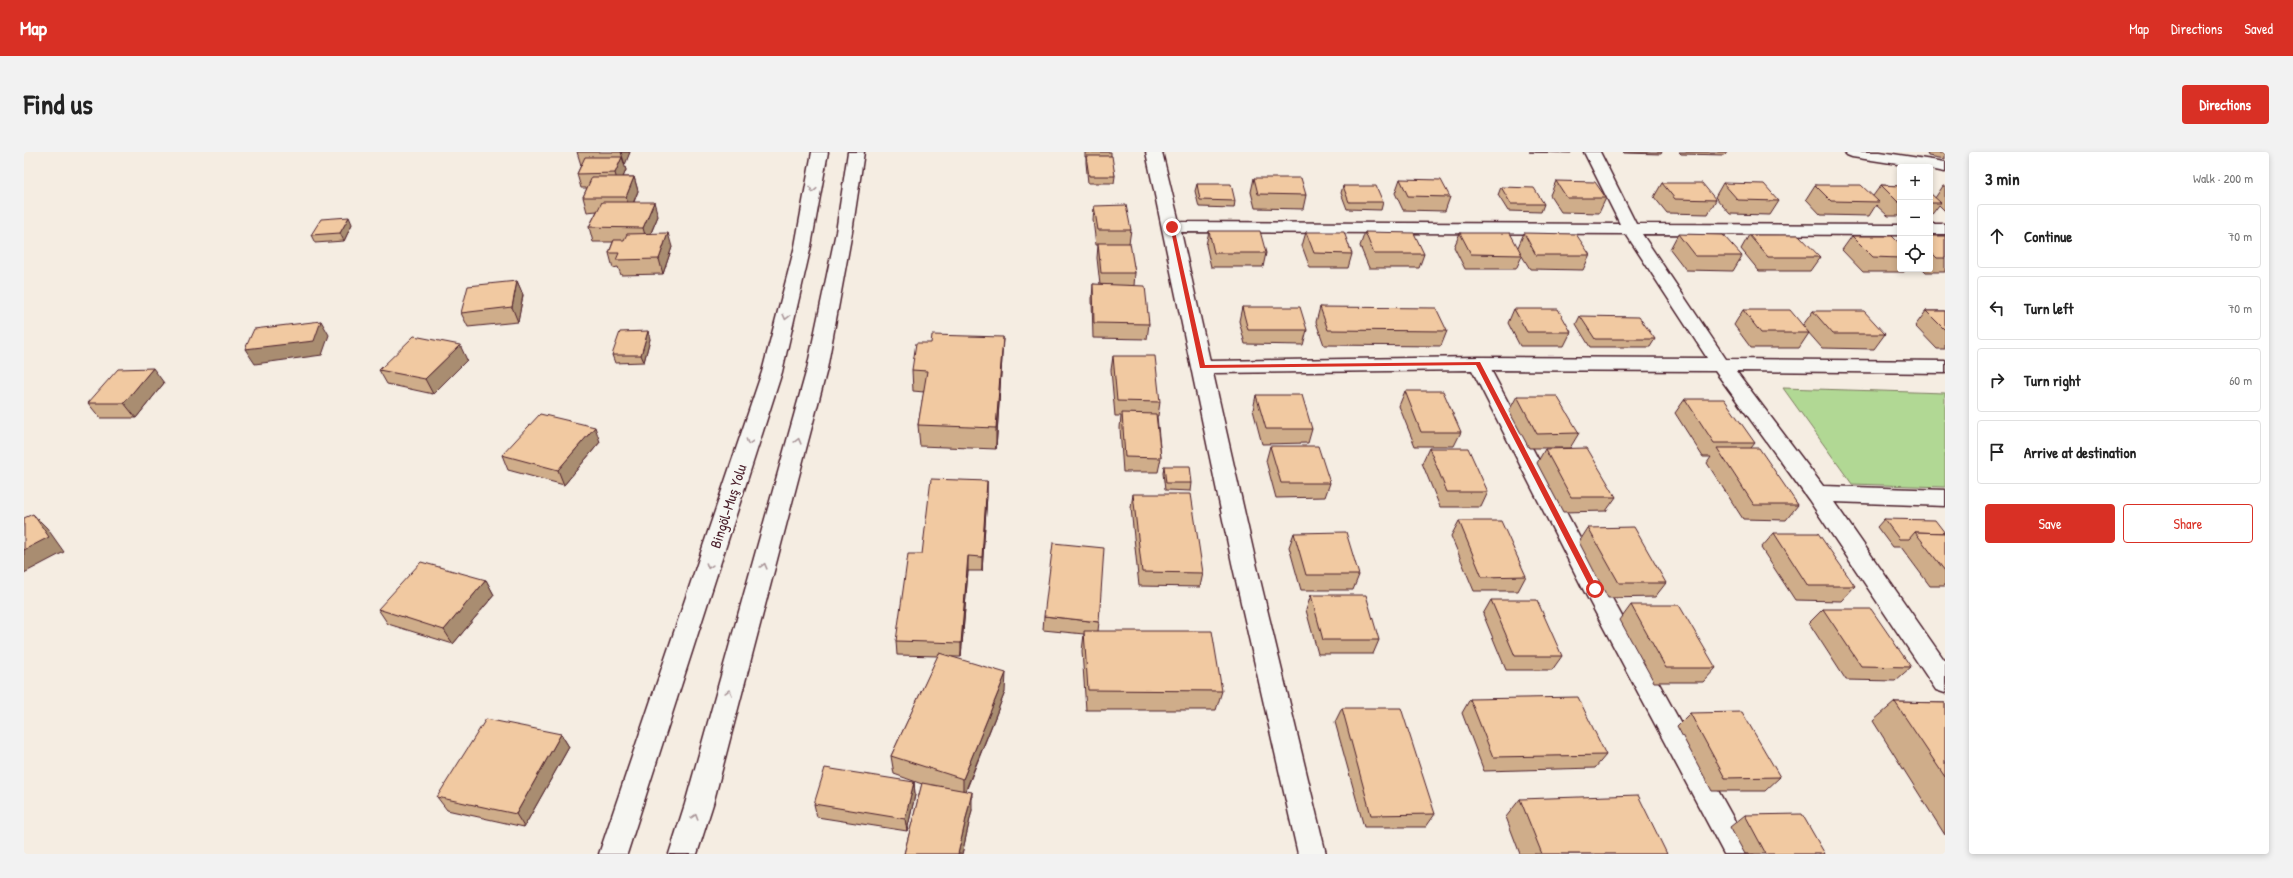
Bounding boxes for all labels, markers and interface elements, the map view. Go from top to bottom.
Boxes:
text: Map [20,15,47,41]
text: Map [2129,19,2149,38]
text: Directions [2171,19,2222,38]
text: Saved [2244,19,2273,38]
text: Find us [24,85,93,123]
button: Directions [2182,85,2269,124]
map controls [1897,164,1933,272]
button: + [1897,164,1933,200]
text: 3 min [1985,167,2020,190]
text: Walk · 200 m [2193,169,2253,187]
one-way arrow [809,187,818,193]
button: − [1897,200,1933,236]
route end [1163,218,1181,236]
icon: ahead [1986,225,2008,247]
text: Continue [2024,226,2072,247]
text: 70 m [2228,227,2252,245]
button: locate [1897,236,1933,272]
icon: left [1986,297,2008,319]
text: Turn left [2024,298,2074,319]
text: 70 m [2228,299,2252,317]
one-way arrow [782,314,791,321]
icon: right [1986,369,2008,391]
text: Turn right [2024,370,2080,391]
text: 60 m [2229,371,2252,389]
one-way arrow [793,437,802,444]
one-way arrow [745,438,754,445]
icon: arrive [1986,441,2008,463]
text: Arrive at destination [2024,442,2136,463]
street label: Bingöl-Muş Yolu [705,461,751,551]
button: Save [1985,504,2115,543]
button: Share [2123,504,2253,543]
one-way arrow [705,562,714,569]
one-way arrow [759,563,767,569]
route start [1586,580,1604,598]
one-way arrow [724,688,733,695]
one-way arrow [690,813,699,820]

